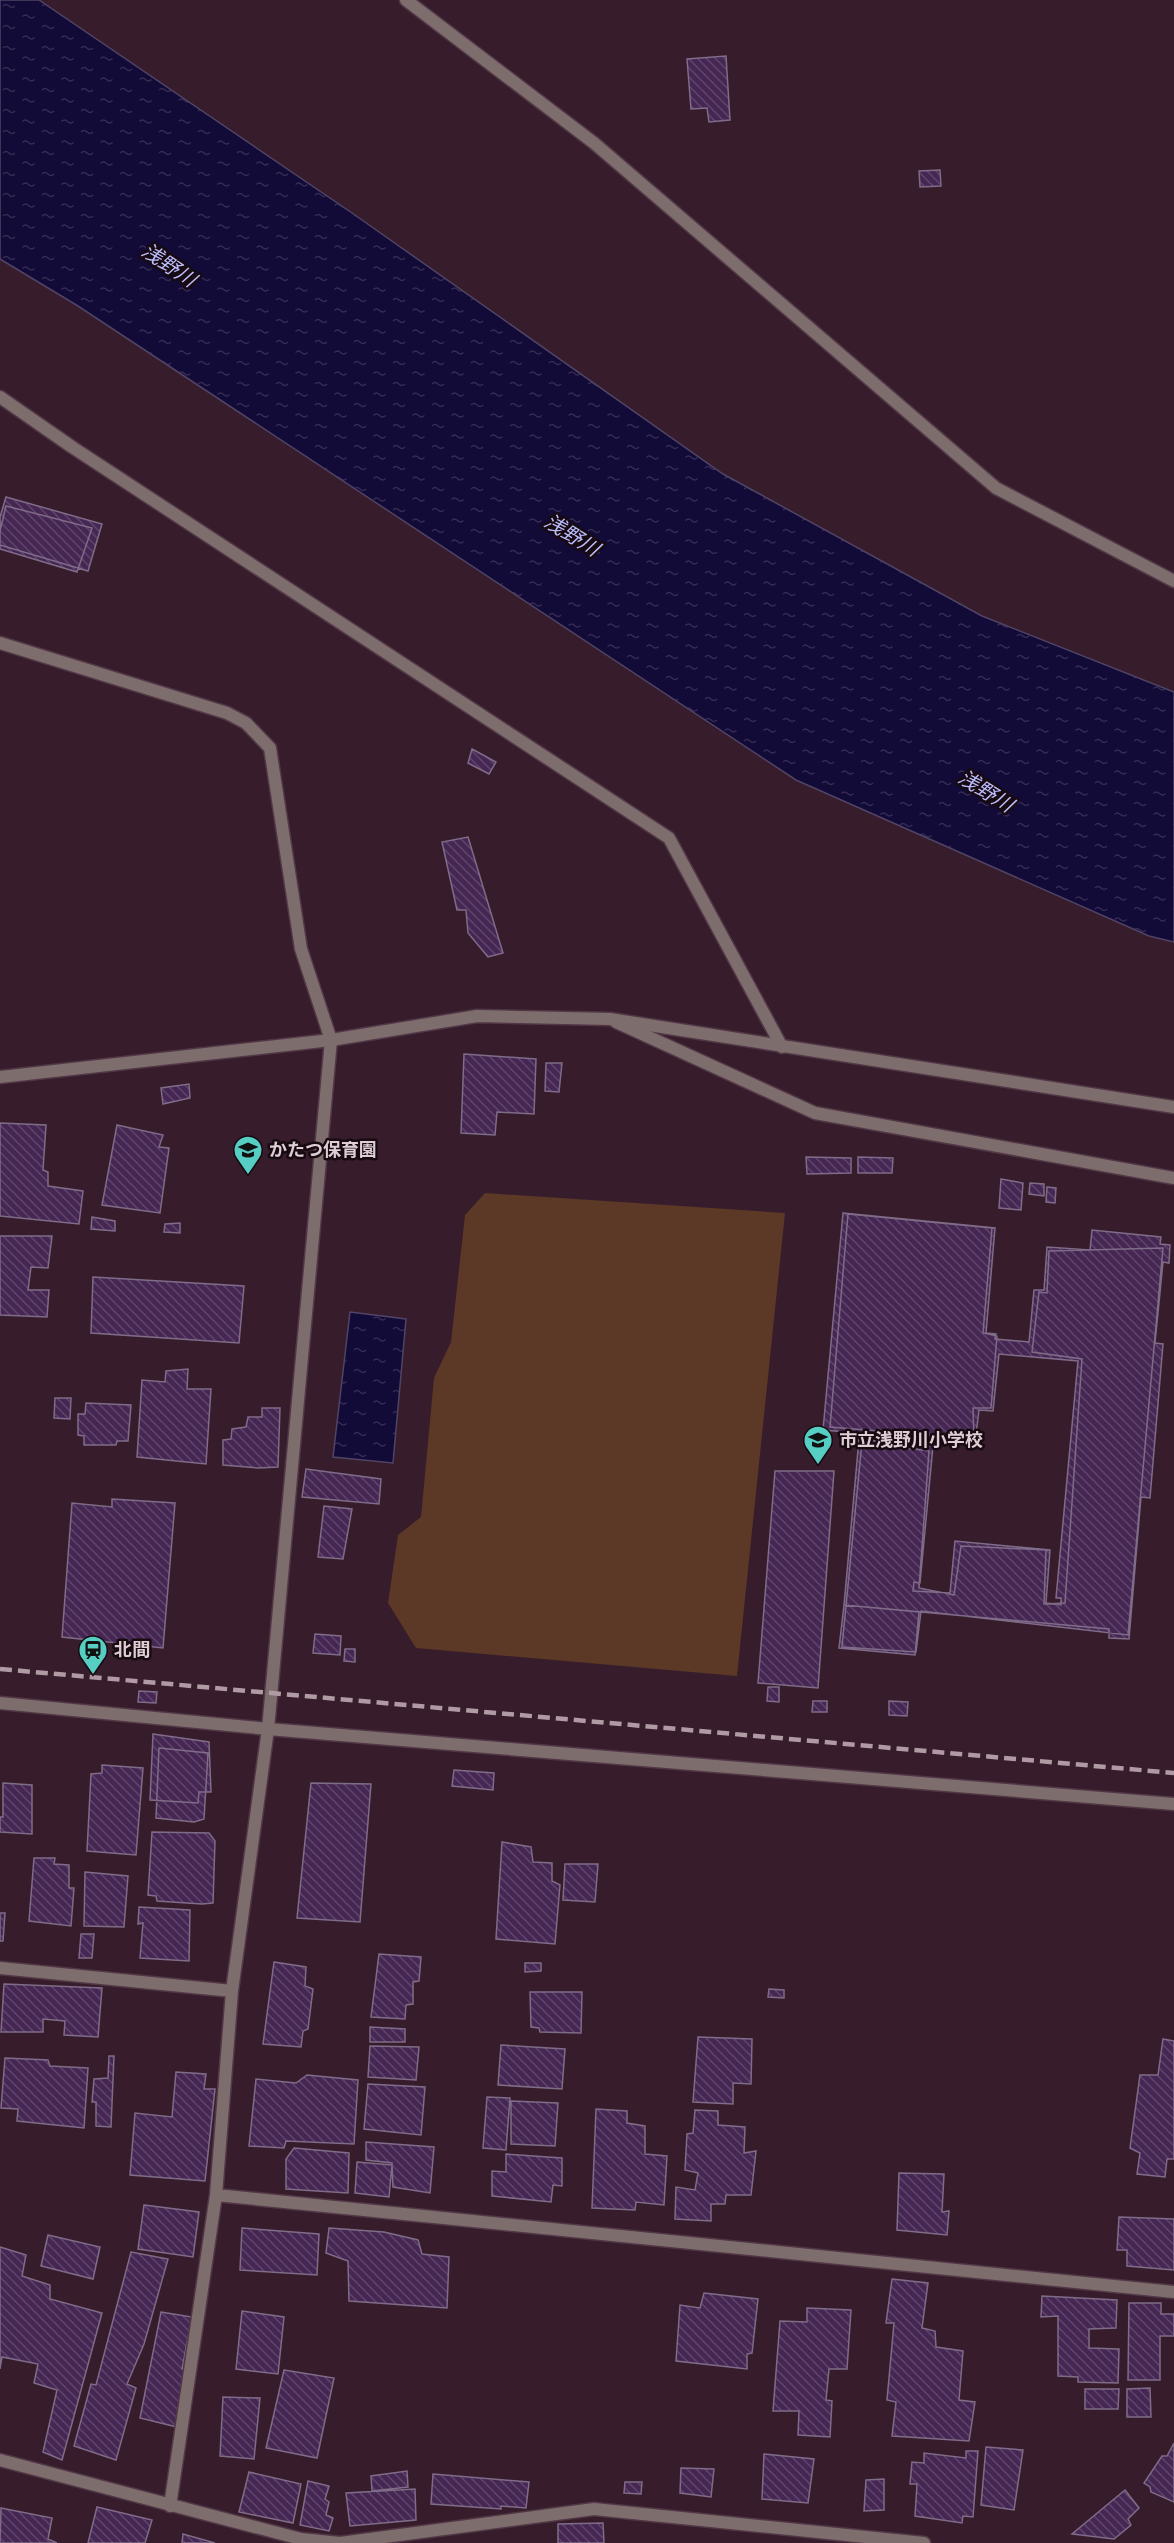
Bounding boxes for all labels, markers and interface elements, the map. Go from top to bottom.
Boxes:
water label: 浅野川 [137,237,203,294]
water label: 浅野川 [540,508,606,563]
water label: 浅野川 [954,764,1020,819]
school or university icon: かたつ保育園 [232,1134,264,1176]
place label: かたつ保育園 [269,1138,377,1162]
school or university icon: 市立浅野川小学校 [802,1424,834,1466]
place label: 市立浅野川小学校 [839,1428,983,1452]
station icon: 北間 [77,1634,109,1676]
place label: 北間 [114,1638,150,1662]

